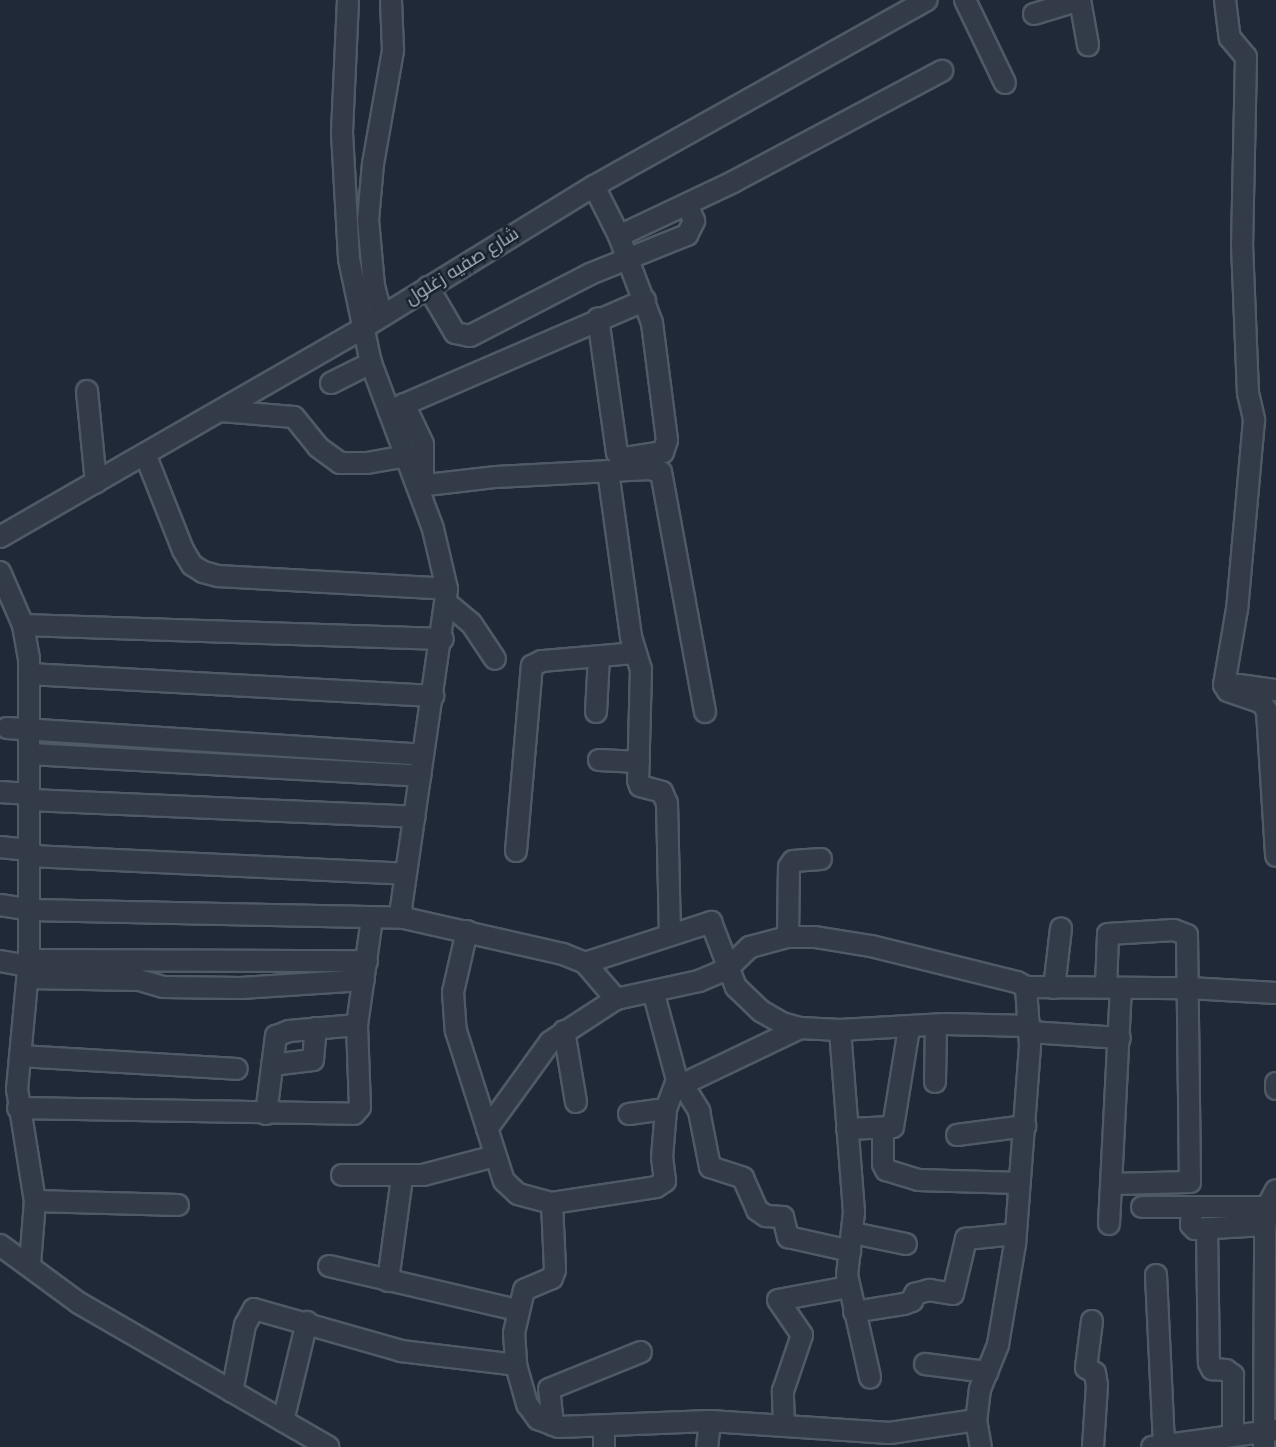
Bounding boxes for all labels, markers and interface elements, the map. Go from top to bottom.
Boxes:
street label: شارع صفيه زغلول [401,222,523,310]

